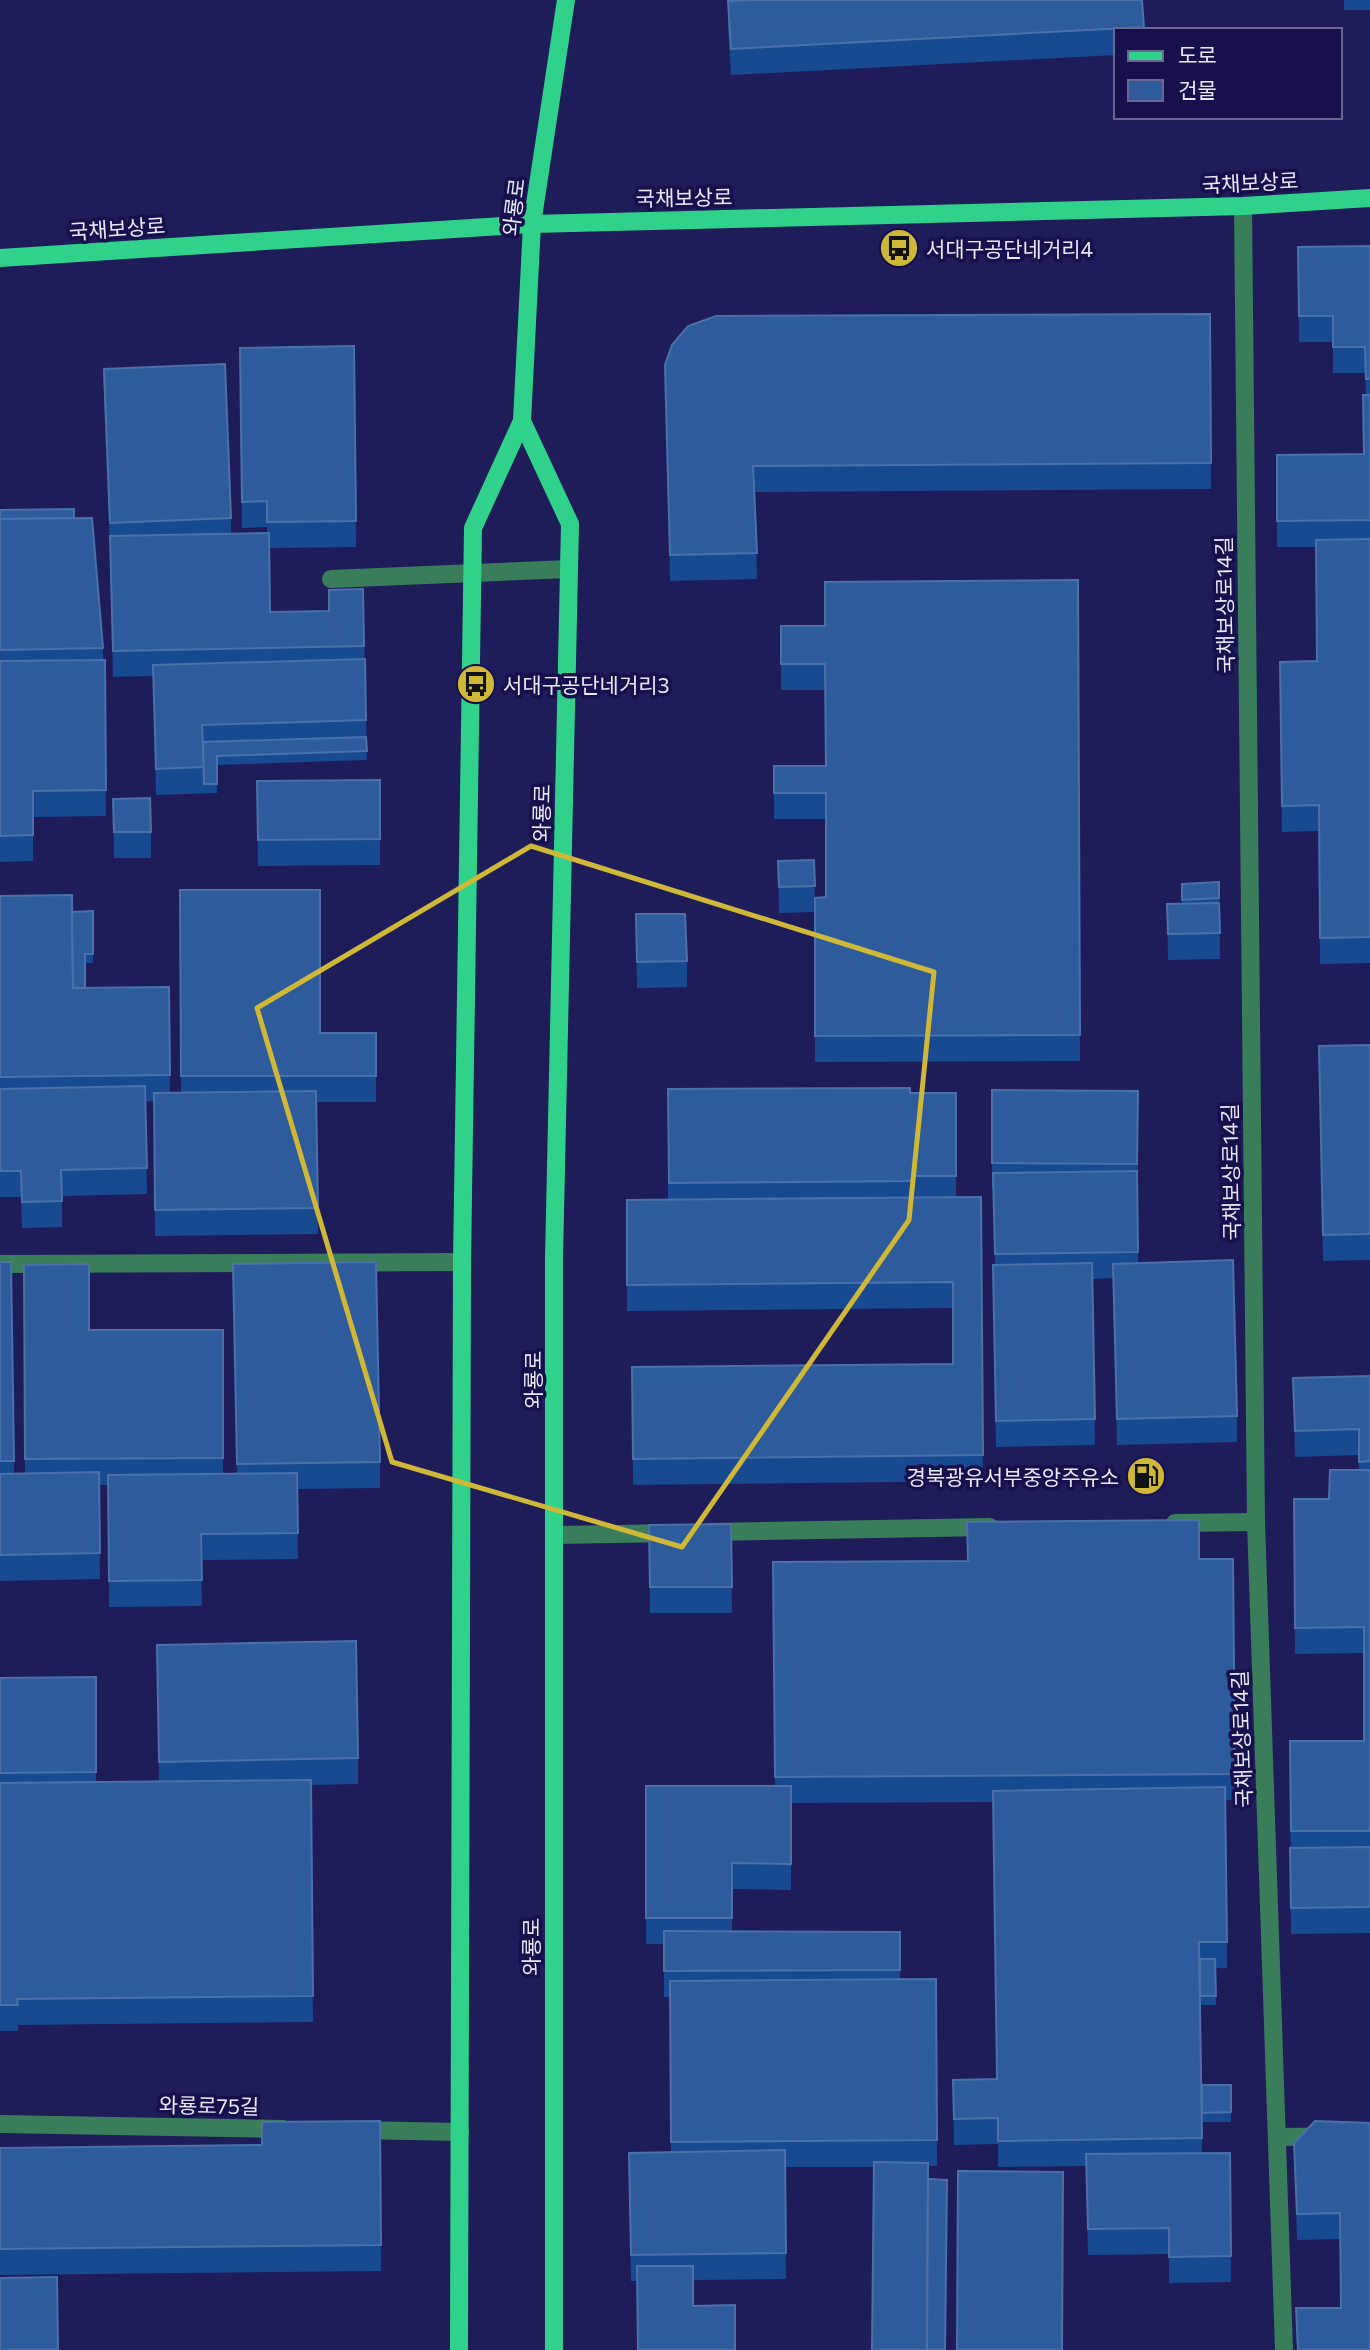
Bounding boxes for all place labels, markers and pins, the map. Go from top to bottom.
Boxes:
bus stop icon: 서대구공단네거리4 [878,227,920,269]
place label: 서대구공단네거리4 [926,236,1094,261]
bus stop icon: 서대구공단네거리3 [455,663,497,705]
place label: 서대구공단네거리3 [503,672,670,697]
fuel station icon: 경북광유서부중앙주유소 [1125,1455,1167,1497]
place label: 경북광유서부중앙주유소 [906,1464,1119,1489]

